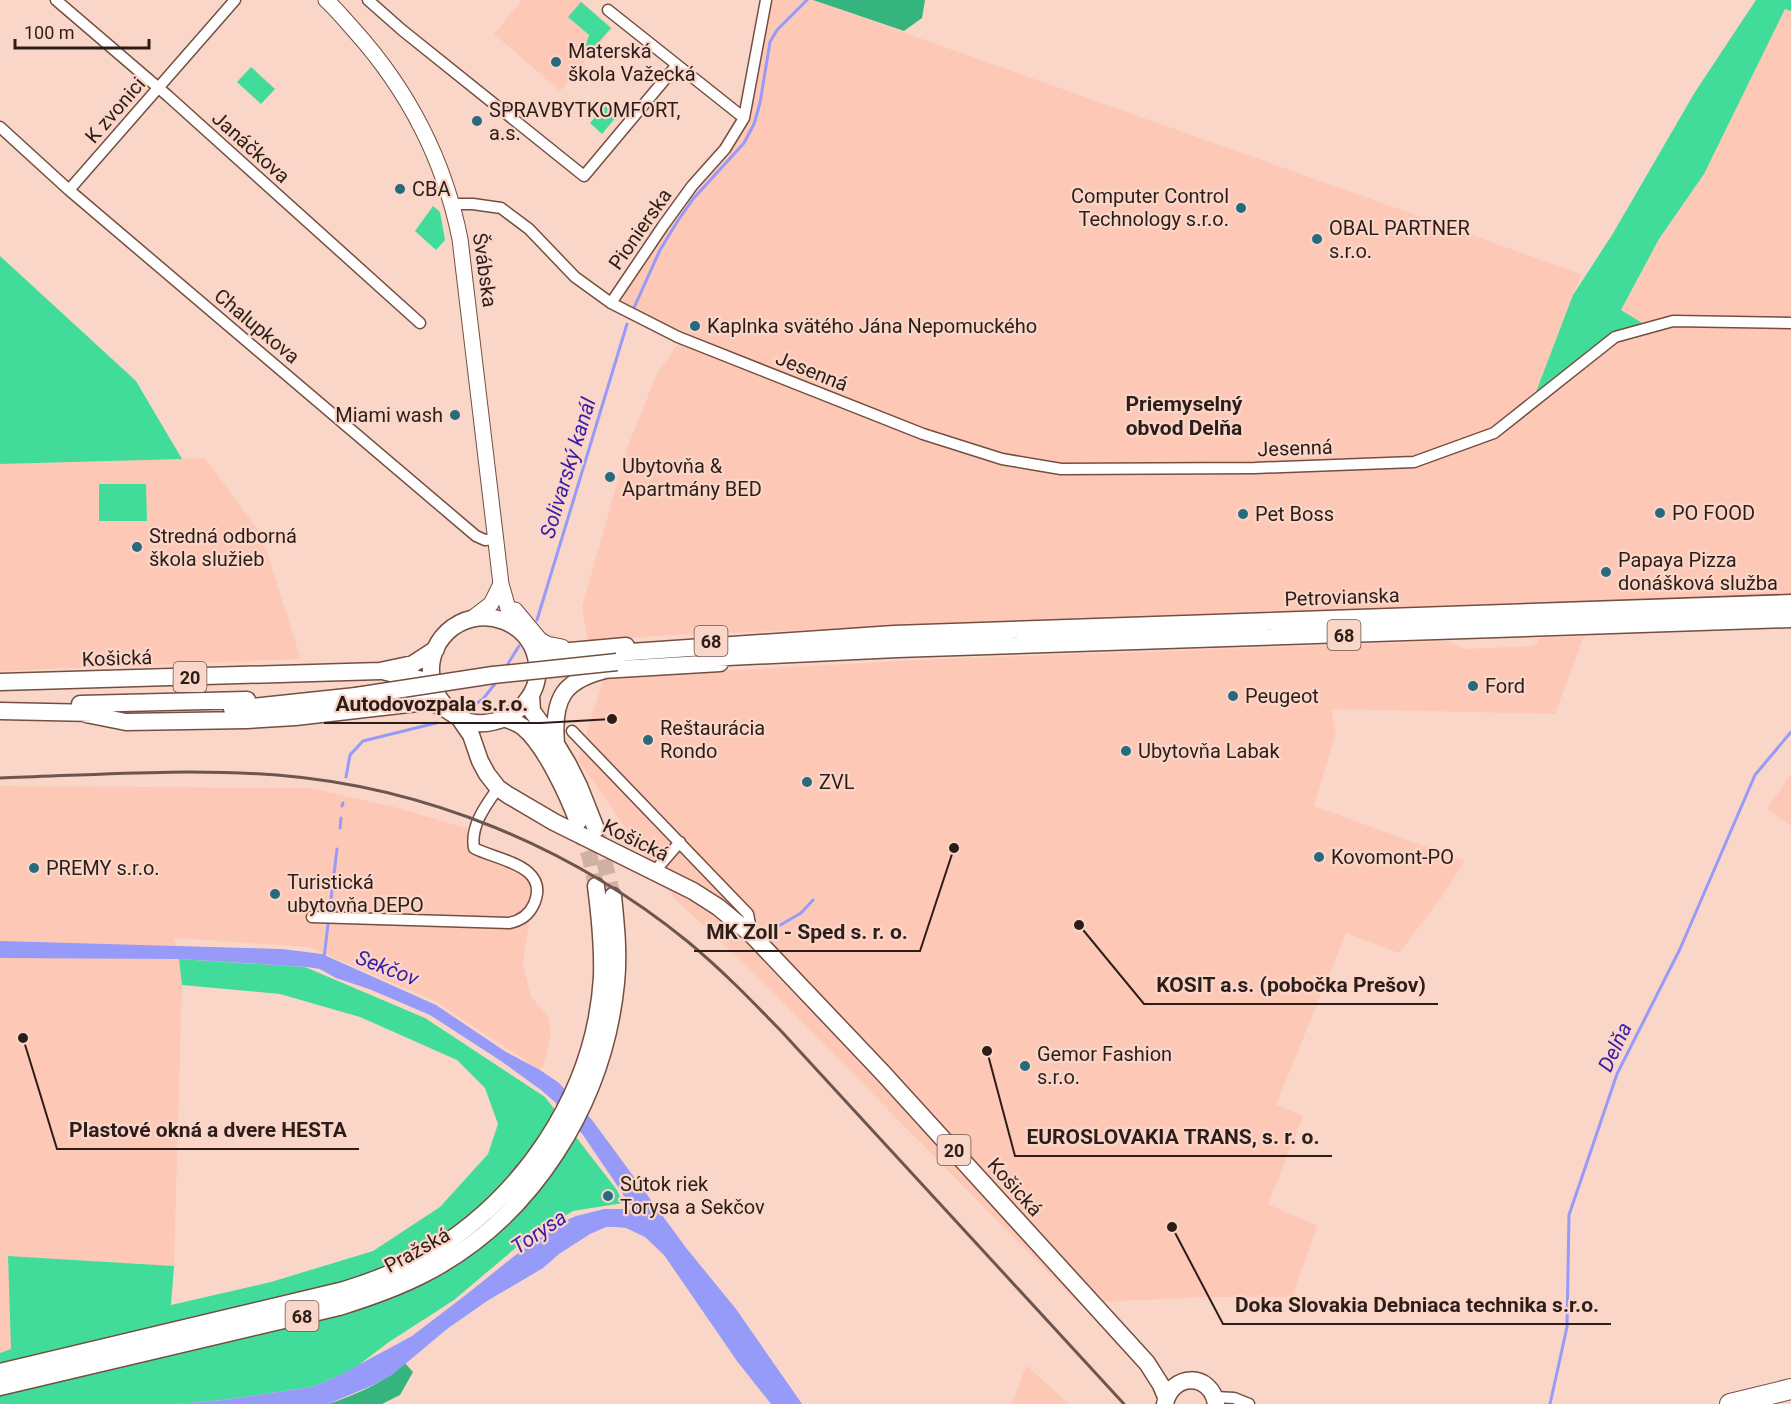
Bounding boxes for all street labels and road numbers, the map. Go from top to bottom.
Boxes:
street label: K zvonici [80,72,150,148]
street label: Janáčkova [207,106,295,188]
street label: Pionierska [603,184,677,274]
street label: Švábska [468,231,502,309]
street label: Chalupkova [210,283,304,369]
street label: Jesenná [772,346,852,396]
street label: Jesenná [1257,435,1333,461]
street label: Petrovianska [1284,583,1400,611]
road number: 68 [1328,620,1360,650]
road number: 68 [694,626,728,656]
street label: Košická [81,645,153,671]
road number: 20 [174,662,207,692]
street label: Košická [599,814,673,866]
road number: 20 [938,1135,970,1165]
street label: Košická [983,1153,1047,1221]
street label: Pražská [380,1222,454,1278]
road number: 68 [286,1301,318,1331]

